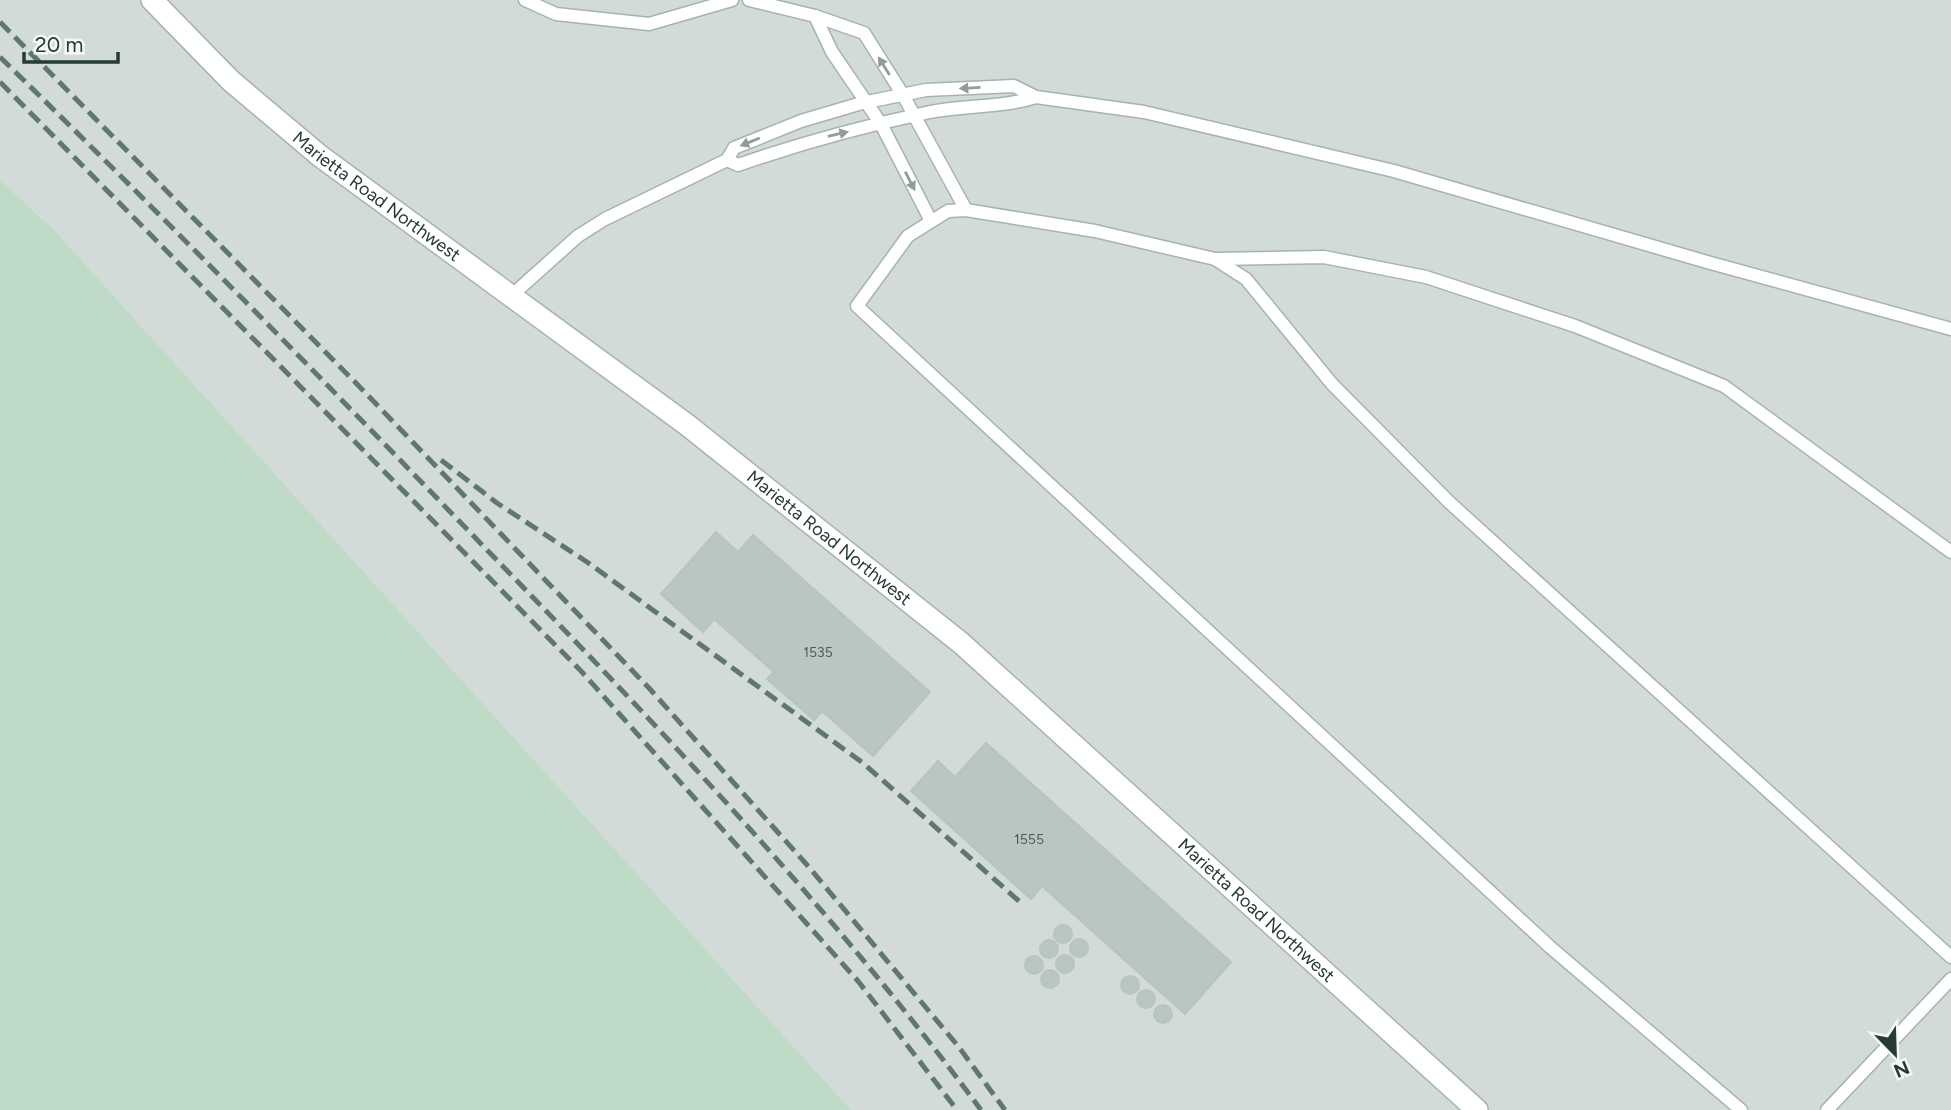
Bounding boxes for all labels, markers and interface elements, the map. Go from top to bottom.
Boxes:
scale bar [24,21,119,65]
text: 20 m [35,32,83,57]
one-way arrow [878,56,891,76]
one-way arrow [959,82,981,93]
street label: Marietta Road Northwest [288,127,465,266]
one-way arrow [827,128,849,139]
one-way arrow [740,136,761,147]
one-way arrow [905,171,916,191]
street label: Marietta Road Northwest [742,466,916,610]
house number: 1535 [803,644,833,661]
house number: 1555 [1014,831,1044,848]
street label: Marietta Road Northwest [1173,834,1339,987]
north arrow [1860,1019,1930,1089]
text: N [1890,1056,1913,1083]

